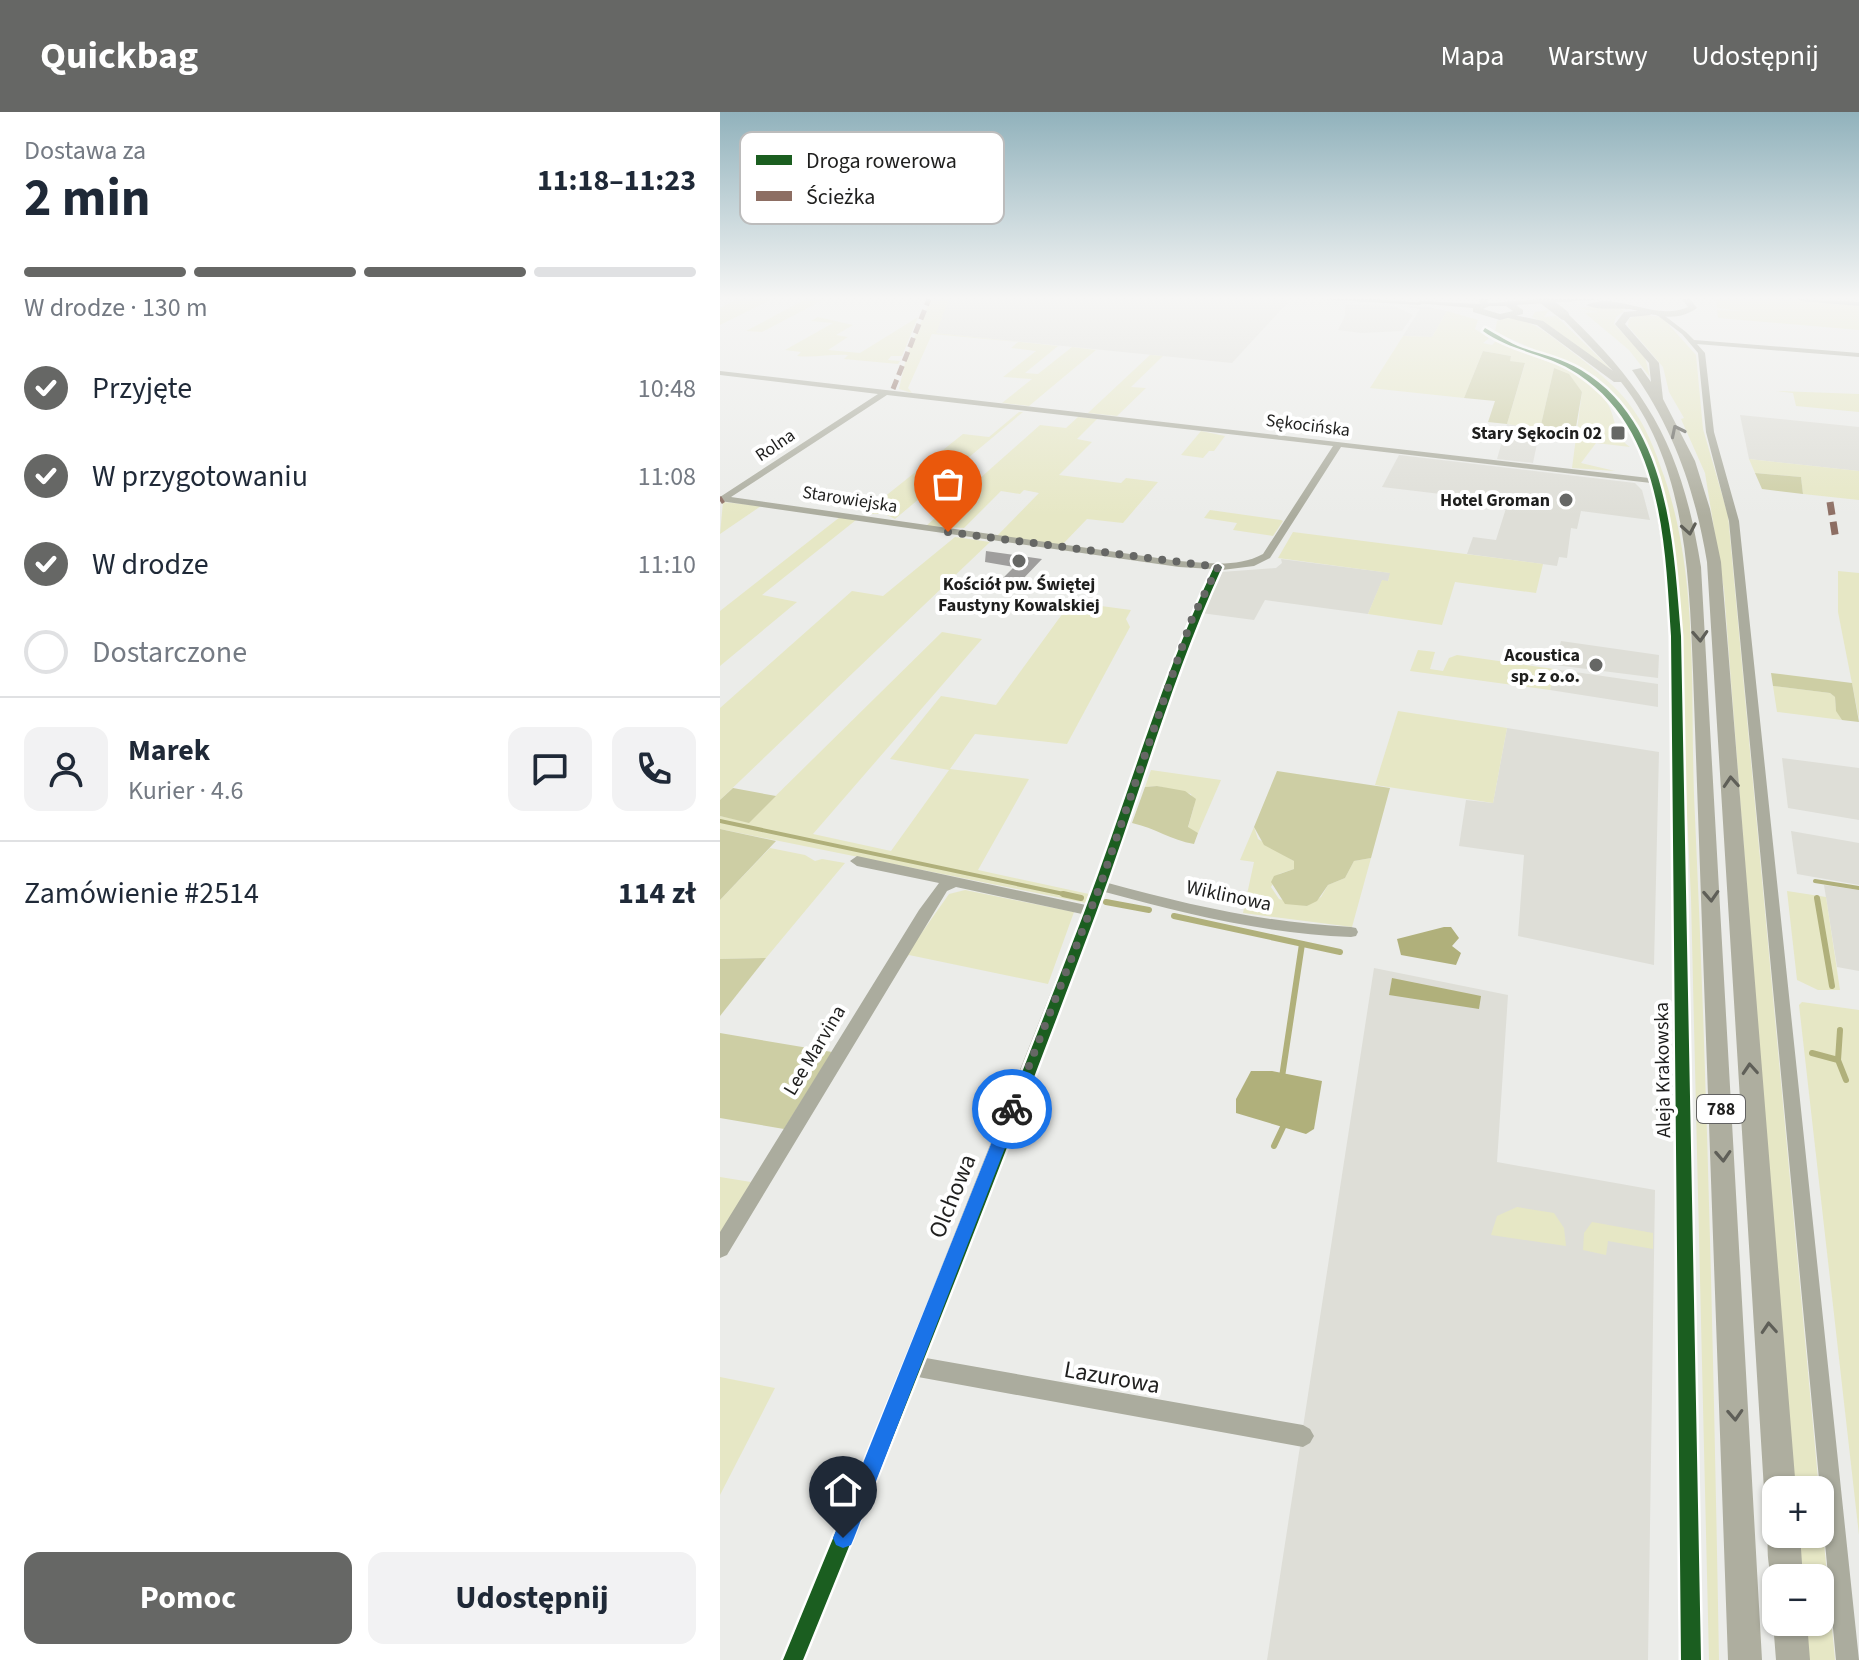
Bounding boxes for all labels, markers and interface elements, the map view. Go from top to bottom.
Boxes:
text: Quickbag [40,29,198,83]
text: Mapa [1441,36,1504,76]
text: Warstwy [1548,36,1647,76]
text: Udostępnij [1691,36,1819,76]
text: Dostawa za [24,132,146,169]
legend [740,132,1004,224]
text: Droga rowerowa [806,145,957,177]
text: 11:18–11:23 [537,159,696,202]
text: 2 min [24,162,151,236]
text: Ścieżka [806,181,875,213]
text: W drodze · 130 m [24,289,207,326]
icon: check [24,366,68,410]
text: Przyjęte [92,367,192,410]
text: 10:48 [638,370,696,407]
street label: Sękocińska [1264,408,1352,443]
place label: Stary Sękocin 02 [1471,421,1602,446]
street label: Rolna [750,423,800,468]
marker: Stary Sękocin 02 [1609,424,1627,442]
one-way arrow [1672,425,1687,440]
pin [914,450,982,532]
icon: check [24,454,68,498]
text: W przygotowaniu [92,455,308,498]
text: 11:08 [638,458,696,495]
icon: bag [926,462,970,506]
street label: Starowiejska [801,480,899,519]
place label: Hotel Groman [1440,488,1550,513]
marker: Hotel Groman [1557,491,1575,509]
one-way arrow [1679,523,1696,536]
icon: check [24,542,68,586]
text: W drodze [92,543,209,586]
text: 11:10 [638,546,696,583]
marker: Kościół pw. Świętej Faustyny Kowalskiej [1010,552,1028,570]
place label: Kościół pw. Świętej Faustyny Kowalskiej [938,572,1100,618]
one-way arrow [1691,630,1708,643]
text: Dostarczone [92,631,247,674]
place label: Acoustica sp. z o.o. [1503,643,1580,689]
marker: Acoustica sp. z o.o. [1587,656,1605,674]
button: person [24,727,108,811]
button: chat [508,727,592,811]
button: phone [612,727,696,811]
text: Marek [128,729,210,772]
text: Kurier · 4.6 [128,772,243,809]
one-way arrow [1723,775,1740,788]
text: Zamówienie #2514 [24,872,259,915]
text: 114 zł [618,872,696,915]
street label: Wiklinowa [1184,873,1274,919]
one-way arrow [1703,890,1720,903]
street label: Lee Marvina [777,1000,853,1101]
street label: Aleja Krakowska [1648,1002,1678,1138]
one-way arrow [1742,1062,1759,1075]
courier [972,1069,1052,1149]
icon: bike [990,1087,1034,1131]
road number: 788 [1697,1095,1745,1123]
street label: Olchowa [920,1149,985,1244]
one-way arrow [1714,1150,1731,1163]
one-way arrow [1761,1321,1778,1334]
street label: Lazurowa [1061,1352,1163,1403]
one-way arrow [1726,1409,1743,1422]
pin [809,1456,877,1538]
icon: home [821,1468,865,1512]
map controls [1762,1476,1834,1636]
button: + [1762,1476,1834,1548]
button: Pomoc [24,1552,352,1644]
button: Udostępnij [368,1552,696,1644]
button: − [1762,1564,1834,1636]

